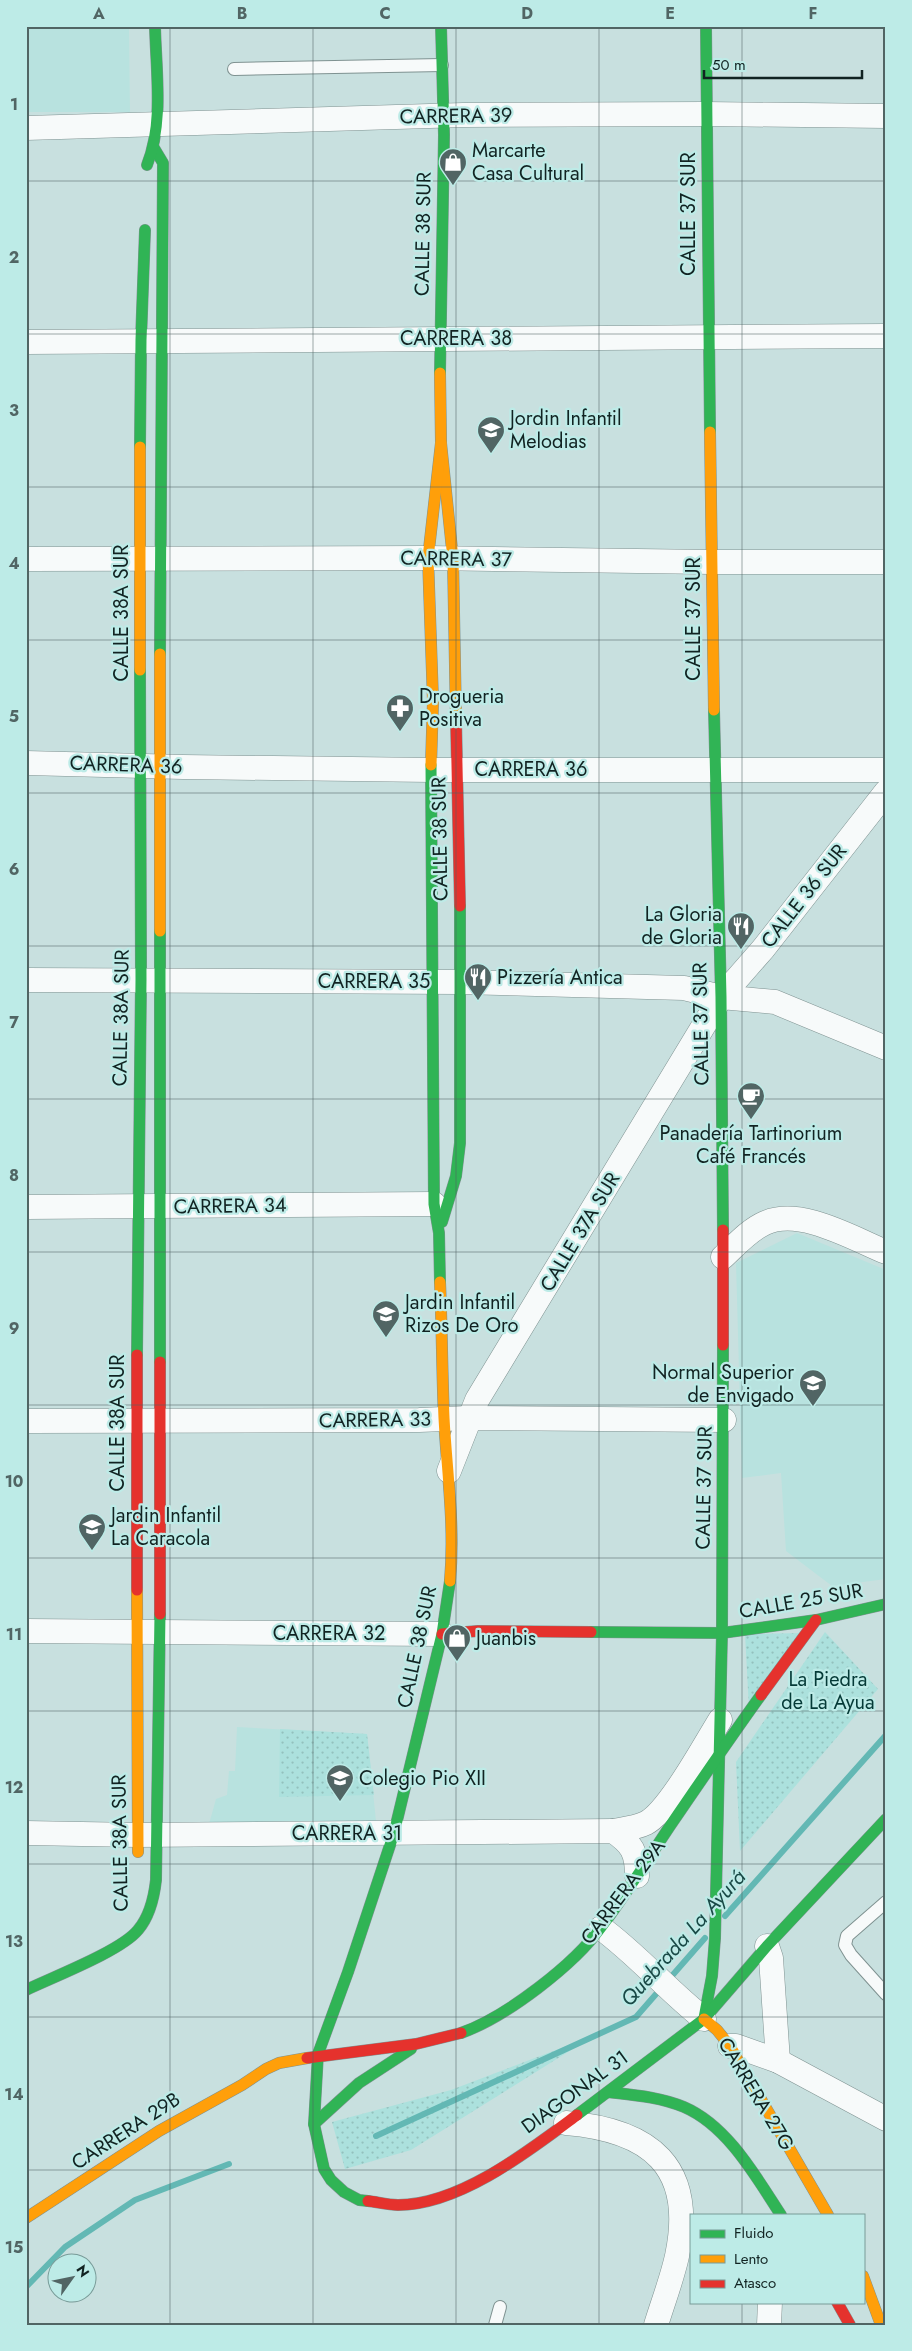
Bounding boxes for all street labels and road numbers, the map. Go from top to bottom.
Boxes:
street label: CARRERA 39 [399,101,513,131]
street label: CALLE 37 SUR [674,152,703,276]
street label: CALLE 38 SUR [407,172,439,296]
street label: CARRERA 38 [400,324,512,353]
street label: CALLE 38A SUR [107,544,136,682]
street label: CARRERA 37 [400,544,512,574]
street label: CALLE 37 SUR [679,557,708,681]
street label: CARRERA 36 [69,749,183,781]
street label: CARRERA 36 [475,755,587,784]
street label: CALLE 38 SUR [424,777,456,901]
street label: CALLE 36 SUR [754,838,854,954]
street label: CALLE 38A SUR [105,949,137,1087]
street label: CALLE 37 SUR [685,962,717,1086]
street label: CARRERA 35 [318,967,430,996]
street label: CALLE 37A SUR [533,1167,627,1297]
street label: CARRERA 34 [173,1191,287,1221]
street label: CALLE 38A SUR [103,1354,132,1492]
street label: CARRERA 33 [319,1405,431,1435]
street label: CALLE 37 SUR [688,1426,720,1550]
street label: CALLE 25 SUR [737,1576,865,1626]
street label: CALLE 38 SUR [390,1583,444,1711]
street label: CARRERA 32 [273,1619,385,1648]
street label: CALLE 38A SUR [104,1774,136,1912]
street label: CARRERA 31 [292,1819,402,1848]
street label: CARRERA 29A [574,1833,673,1951]
street label: CARRERA 27G [711,2032,801,2156]
street label: DIAGONAL 31 [515,2043,635,2141]
street label: CARRERA 29B [66,2085,186,2177]

